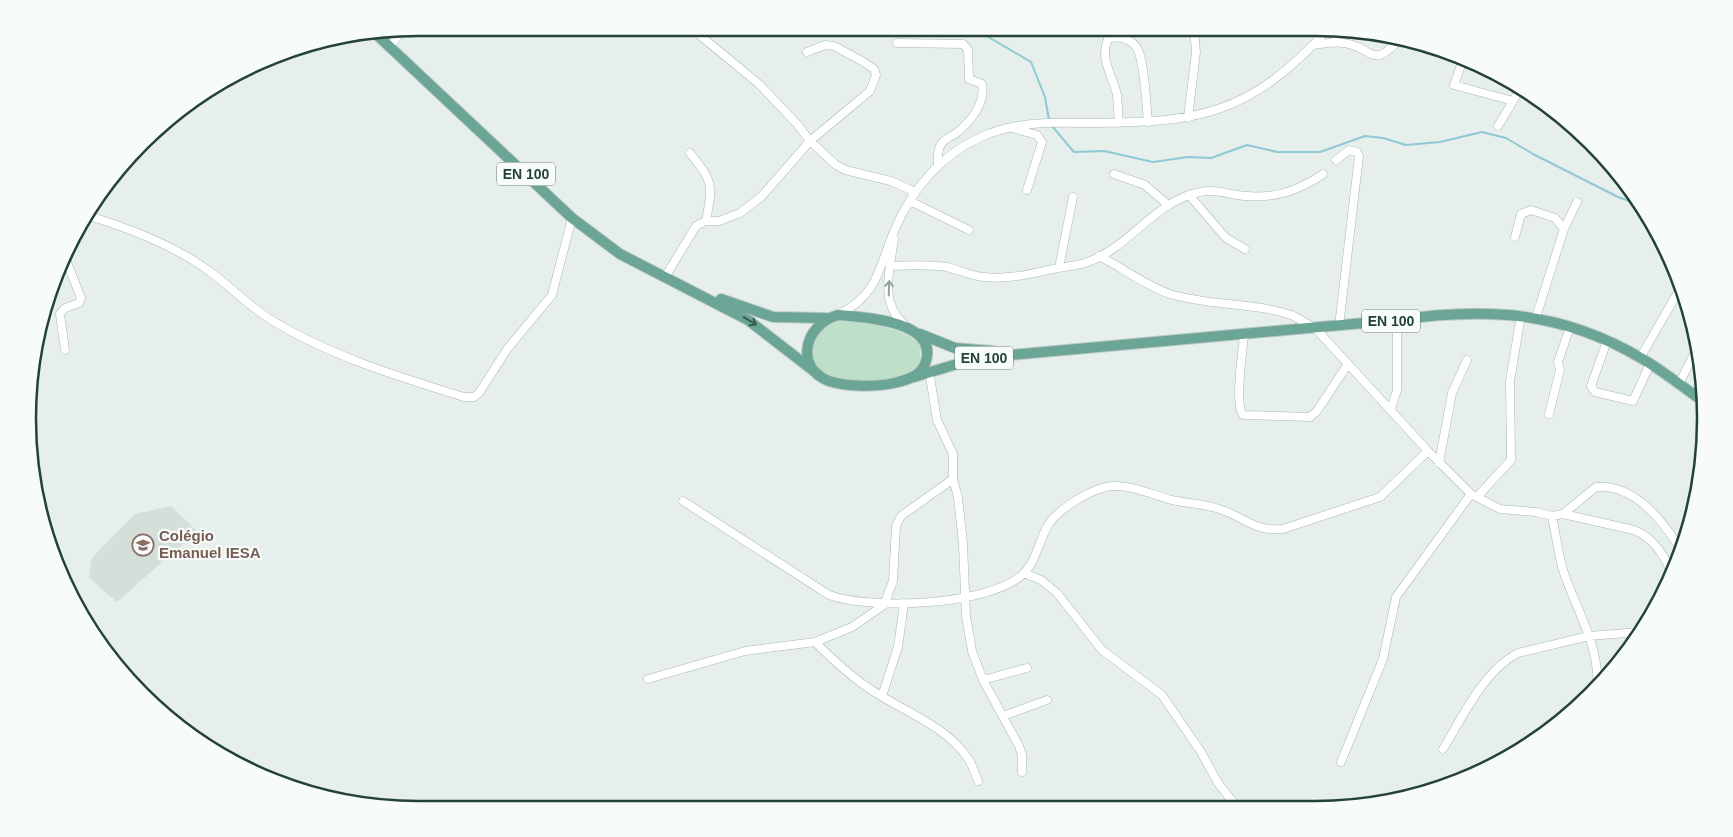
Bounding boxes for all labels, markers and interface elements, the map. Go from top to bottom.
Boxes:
road number: EN 100 [497,162,555,185]
one-way arrow [884,280,893,296]
road number: EN 100 [1362,310,1420,332]
one-way arrow [742,317,756,327]
road number: EN 100 [955,346,1013,369]
place label: Colégio Emanuel IESA [159,527,261,561]
school or university icon: Colégio Emanuel IESA [131,533,155,557]

